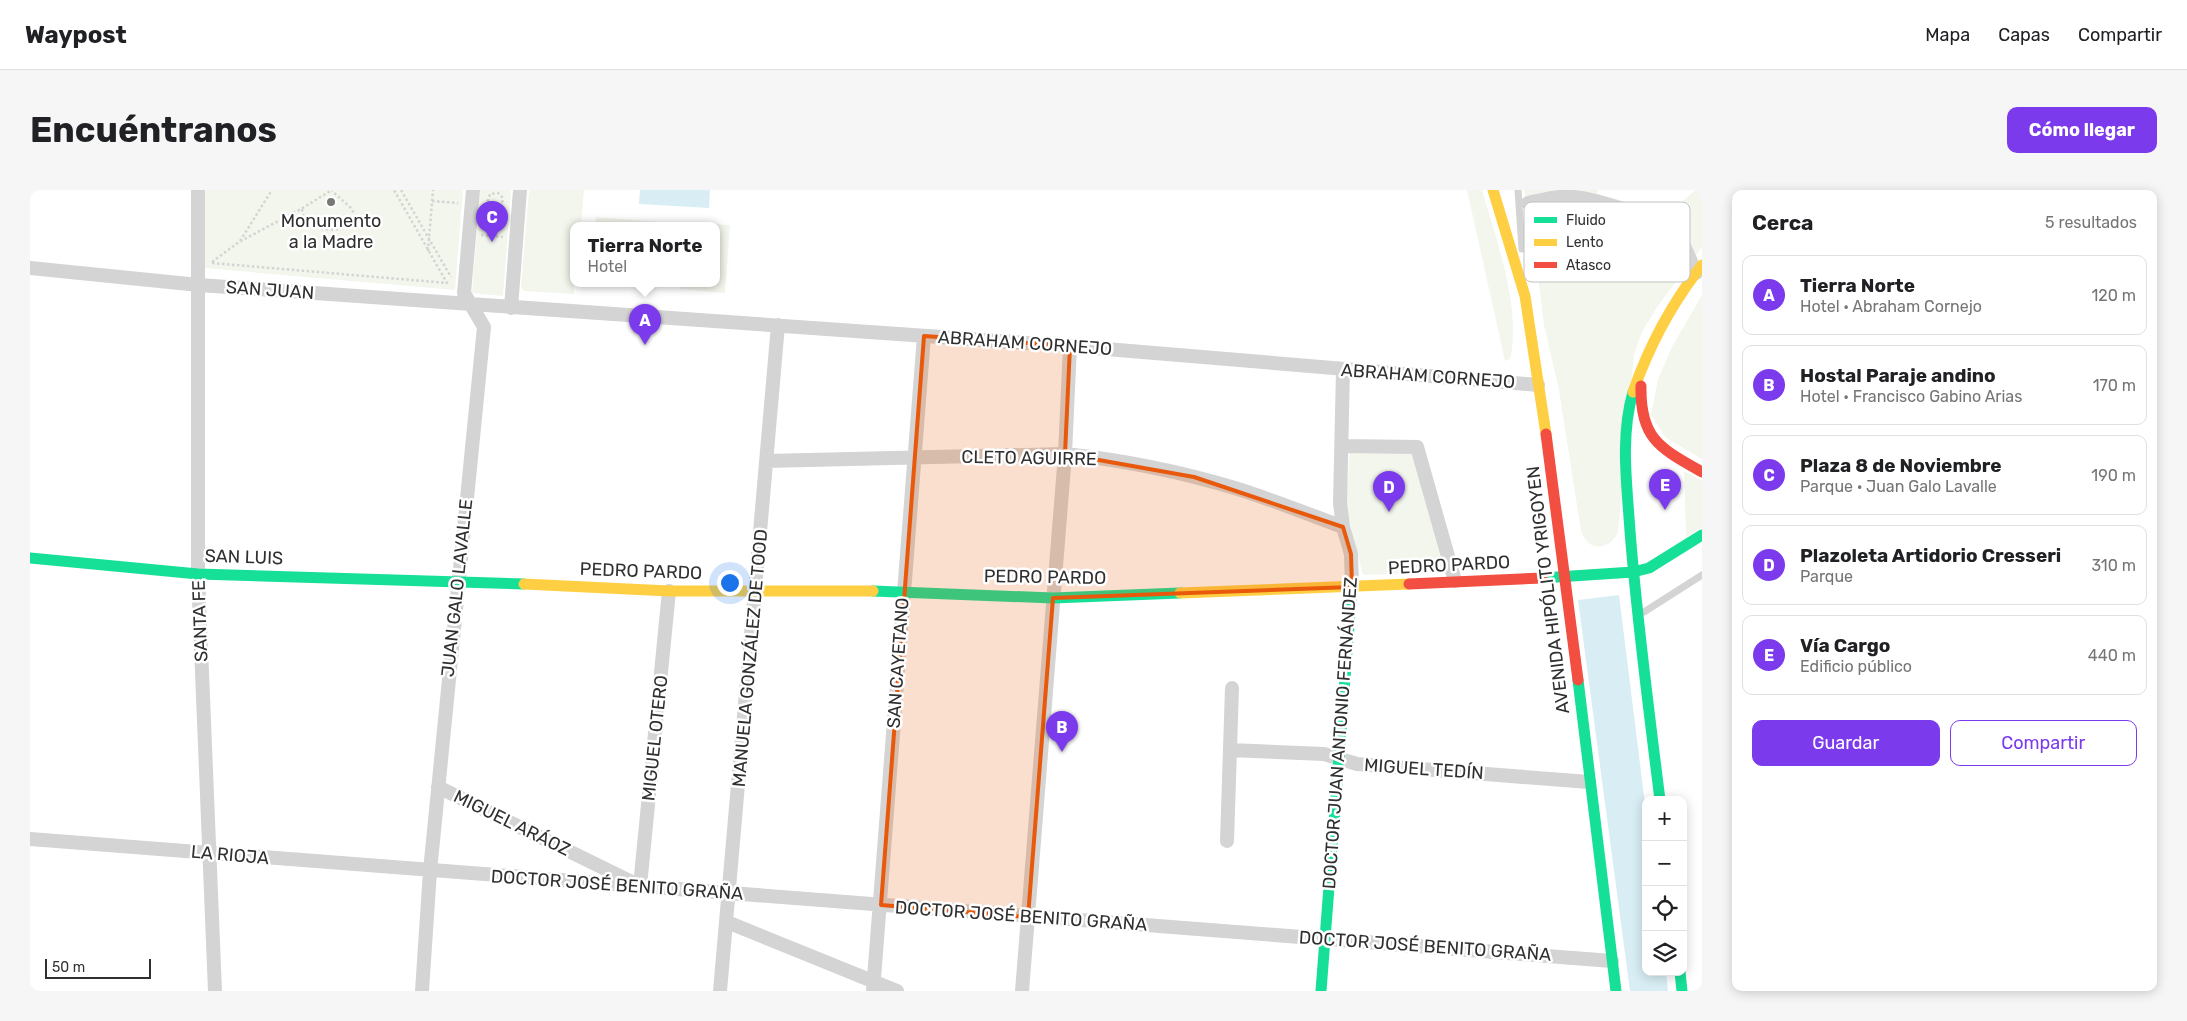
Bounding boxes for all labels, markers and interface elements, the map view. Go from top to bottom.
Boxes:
text: Waypost [25,21,127,49]
text: Mapa [1925,24,1970,46]
text: Capas [1998,24,2050,46]
text: Compartir [2078,24,2162,46]
button: Cómo llegar [2007,107,2157,153]
text: Encuéntranos [30,109,277,151]
marker: Monumento a la Madre [325,196,337,208]
pin: C [476,201,508,242]
legend [1524,202,1690,282]
place label: Monumento a la Madre [281,210,381,253]
text: Cerca [1752,210,1813,235]
text: Fluido [1566,212,1606,229]
text: 5 resultados [2045,213,2137,232]
popup [570,222,720,287]
text: Tierra Norte [588,234,702,257]
text: Lento [1566,234,1603,251]
text: Hotel [588,257,627,276]
text: Atasco [1566,257,1611,274]
text: Tierra Norte [1800,274,1915,297]
street label: SAN JUAN [225,276,315,304]
text: A [1763,286,1775,305]
text: 120 m [2091,286,2136,305]
text: Hotel · Abraham Cornejo [1800,297,1982,316]
pin: A [629,304,661,345]
street label: ABRAHAM CORNEJO [937,326,1113,360]
street label: ABRAHAM CORNEJO [1340,359,1516,393]
text: Hostal Paraje andino [1800,364,1996,387]
text: B [1763,376,1775,395]
text: 170 m [2093,376,2136,395]
text: Hotel · Francisco Gabino Arias [1800,387,2022,406]
street label: CLETO AGUIRRE [961,446,1097,470]
text: Plaza 8 de Noviembre [1800,454,2002,477]
street label: AVENIDA HIPÓLITO YRIGOYEN [1522,465,1574,715]
text: C [1763,466,1775,485]
text: 190 m [2091,466,2136,485]
pin: E [1649,469,1681,510]
pin: D [1373,471,1405,512]
text: Parque · Juan Galo Lavalle [1800,477,1997,496]
street label: JUAN GALO LAVALLE [437,498,477,678]
street label: MANUELA GONZÁLEZ DE TOOD [728,528,772,788]
text: Plazoleta Artidorio Cresseri [1800,544,2061,567]
street label: SAN LUIS [204,545,284,569]
street label: PEDRO PARDO [1387,551,1511,579]
text: D [1763,556,1775,575]
text: 310 m [2092,556,2136,575]
street label: PEDRO PARDO [579,558,703,584]
street label: PEDRO PARDO [984,565,1106,589]
text: Parque [1800,567,1853,586]
your location [717,570,743,596]
street label: DOCTOR JUAN ANTONIO FERNÁNDEZ [1318,576,1362,890]
street label: SANTA FE [188,580,212,662]
street label: SAN CAYETANO [882,597,914,729]
text: Vía Cargo [1800,634,1890,657]
text: E [1764,646,1774,665]
text: 440 m [2088,646,2136,665]
text: Edificio público [1800,657,1912,676]
street label: MIGUEL OTERO [637,674,673,802]
pin: B [1046,711,1078,752]
button: Guardar [1752,720,1940,766]
button: Compartir [1950,720,2137,766]
street label: MIGUEL TEDÍN [1363,754,1485,784]
street label: MIGUEL ARÁOZ [450,785,574,861]
map controls [1642,796,1687,976]
button: + [1642,796,1687,841]
street label: LA RIOJA [190,841,270,869]
button: − [1642,841,1687,886]
street label: DOCTOR JOSÉ BENITO GRAÑA [490,865,744,905]
button: locate [1642,886,1687,931]
street label: DOCTOR JOSÉ BENITO GRAÑA [894,896,1148,936]
street label: DOCTOR JOSÉ BENITO GRAÑA [1298,926,1552,966]
button: layers [1642,931,1687,976]
scale bar [45,956,151,979]
text: 50 m [52,959,85,976]

